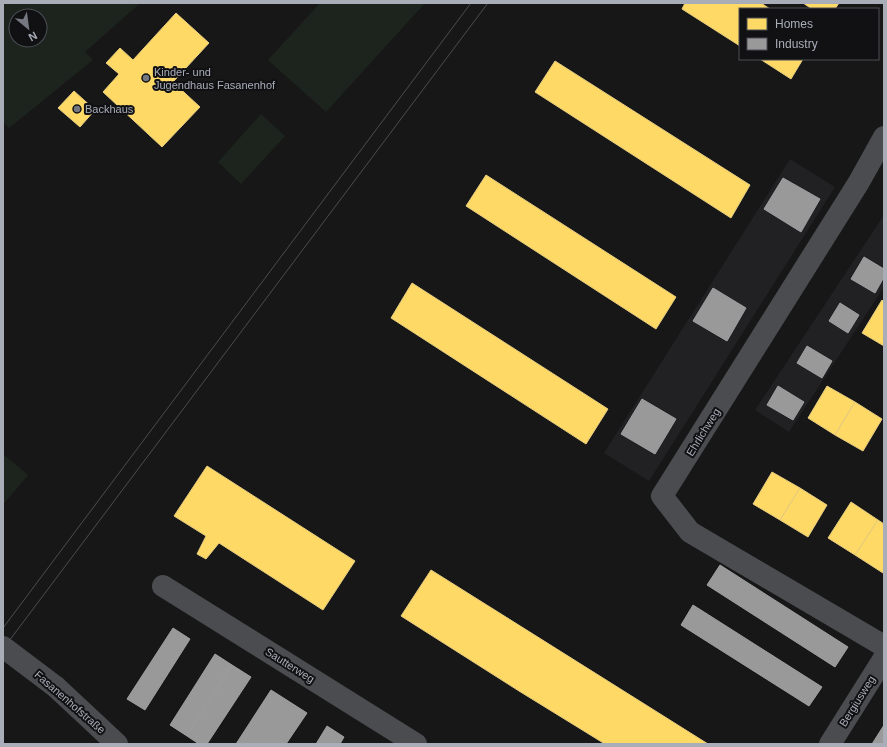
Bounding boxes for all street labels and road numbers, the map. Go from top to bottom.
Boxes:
street label: Ehrlichweg [684,406,722,458]
street label: Sautterweg [263,645,317,685]
street label: Fasanenhofstraße [32,668,108,736]
street label: Bergiusweg [837,673,877,729]

